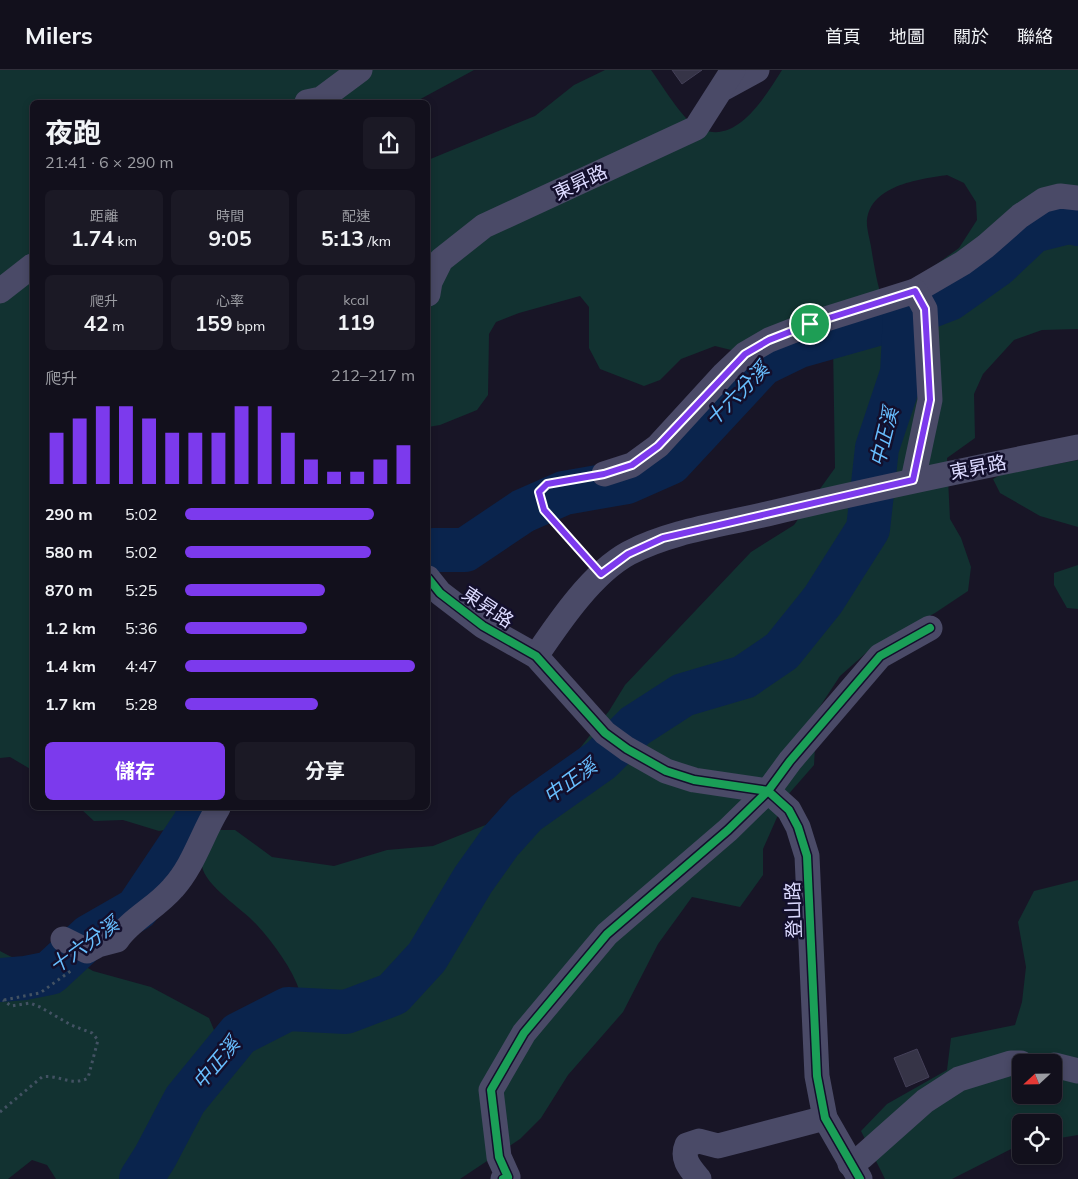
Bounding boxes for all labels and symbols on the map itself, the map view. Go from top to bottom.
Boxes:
street label: 東昇路 [549,159,611,205]
pin [789,303,831,345]
water label: 十六分溪 [700,354,776,431]
water label: 中正溪 [864,402,904,469]
street label: 東昇路 [948,450,1008,484]
street label: 東昇路 [458,581,518,633]
water label: 中正溪 [538,751,604,808]
street label: 登山路 [780,881,806,939]
water label: 十六分溪 [44,909,126,978]
water label: 中正溪 [187,1029,246,1094]
north arrow [1012,1054,1062,1104]

